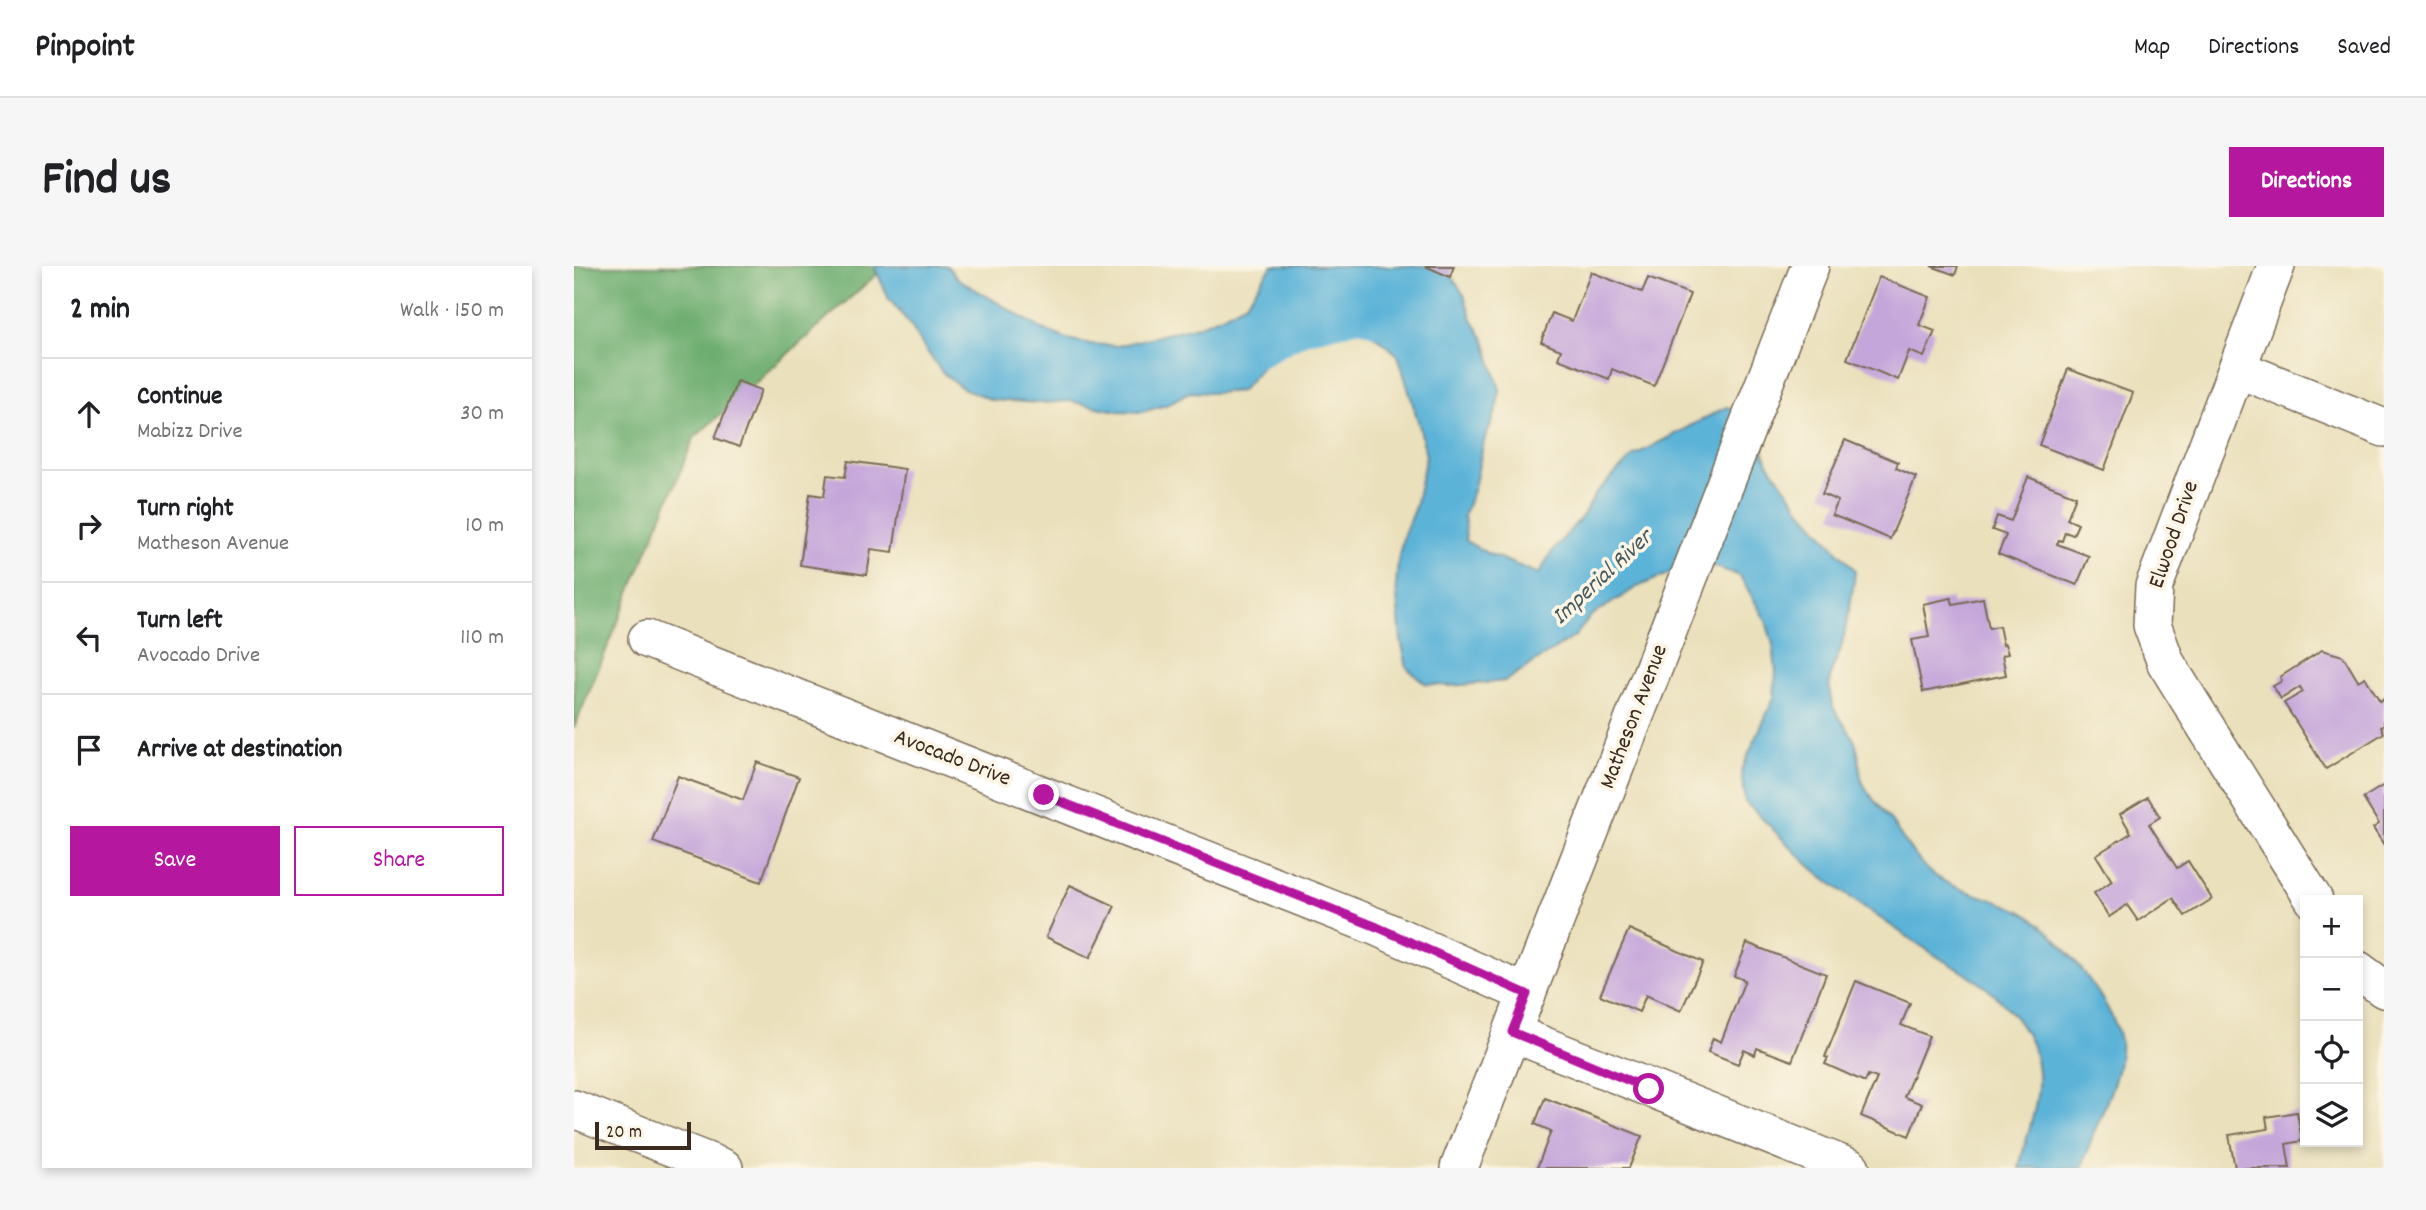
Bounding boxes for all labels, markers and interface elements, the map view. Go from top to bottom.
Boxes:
text: Pinpoint [35,25,135,72]
text: Map [2134,31,2170,65]
text: Directions [2208,31,2299,65]
text: Saved [2337,31,2391,65]
text: Find us [42,147,171,217]
button: Directions [2229,147,2384,217]
text: 2 min [70,290,130,333]
text: Walk · 150 m [400,295,504,328]
text: Continue [137,379,222,416]
icon: ahead [70,395,108,433]
text: 30 m [460,398,504,431]
text: Mabizz Drive [137,416,243,449]
street label: Elwood Drive [2141,477,2209,593]
text: Turn right [137,491,234,528]
icon: right [70,507,108,545]
text: 10 m [465,510,504,543]
water label: Imperial River [1545,520,1663,634]
text: Matheson Avenue [137,528,289,561]
text: Turn left [137,603,223,640]
icon: left [70,619,108,657]
text: 110 m [460,622,504,655]
text: Avocado Drive [137,640,260,673]
street label: Matheson Avenue [1592,640,1678,794]
street label: Avocado Drive [889,722,1015,796]
icon: arrive [70,731,108,769]
text: Arrive at destination [137,732,342,769]
route end [1028,779,1059,810]
button: Save [70,826,280,896]
button: Share [294,826,504,896]
map controls [2300,895,2363,1147]
button: + [2300,895,2363,958]
button: − [2300,958,2363,1021]
button: locate [2300,1021,2363,1084]
route start [1633,1073,1664,1104]
button: layers [2300,1084,2363,1147]
scale bar [595,1119,691,1151]
text: 20 m [606,1120,642,1147]

